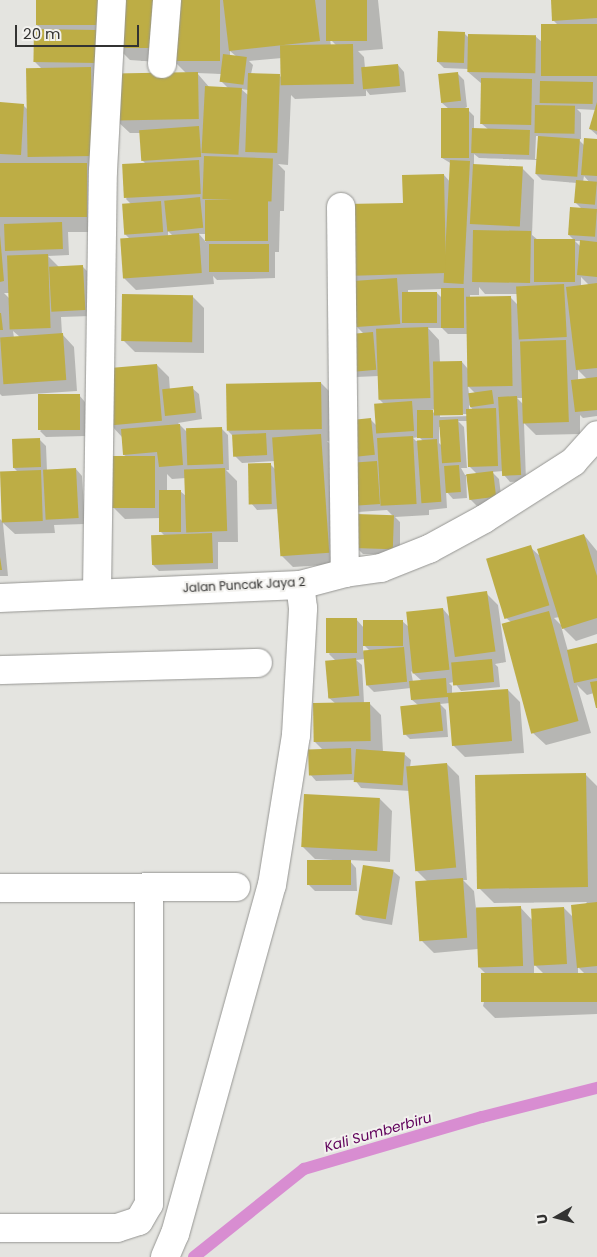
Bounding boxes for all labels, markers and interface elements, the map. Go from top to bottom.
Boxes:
scale bar [18,15,141,47]
text: 20 m [23,23,61,44]
street label: Jalan Puncak Jaya 2 [182,575,306,595]
water label: Kali Sumberbiru [322,1109,434,1155]
north arrow [532,1192,582,1242]
text: U [532,1213,553,1225]

